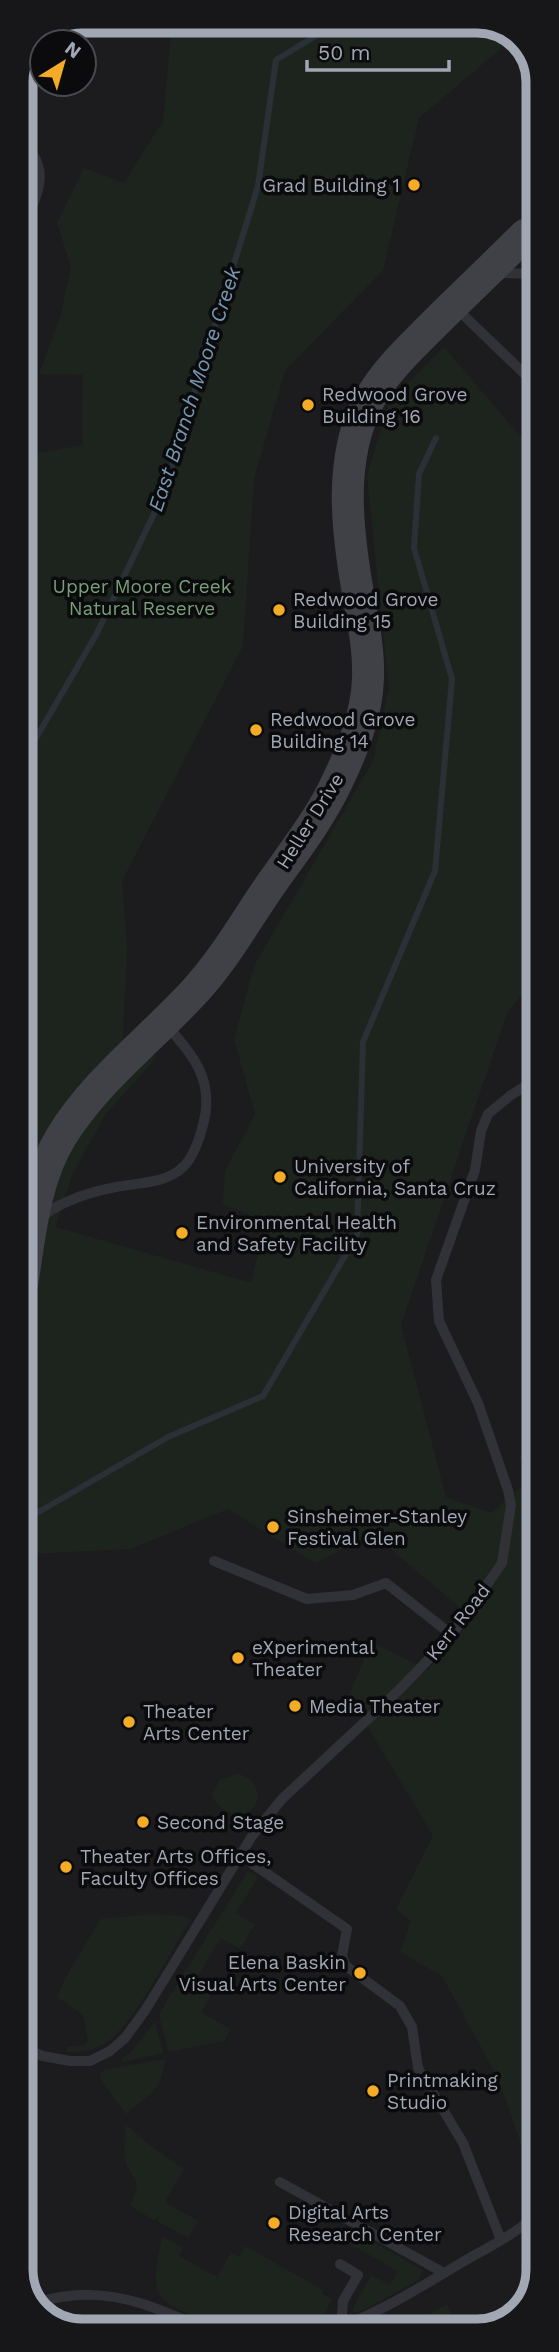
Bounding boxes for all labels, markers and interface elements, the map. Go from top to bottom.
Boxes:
north arrow [28,28,98,98]
scale bar [307,28,449,72]
text: N [60,36,85,63]
text: 50 m [318,40,370,65]
place label: Grad Building 1 [262,174,400,197]
marker: Grad Building 1 [406,177,422,193]
water label: East Branch Moore Creek [143,263,246,515]
place label: Redwood Grove Building 16 [322,383,467,428]
marker: Redwood Grove Building 16 [300,397,316,413]
park label: Upper Moore Creek Natural Reserve [53,575,232,620]
place label: Redwood Grove Building 15 [293,588,438,633]
marker: Redwood Grove Building 15 [271,602,287,618]
place label: Redwood Grove Building 14 [270,708,415,753]
marker: Redwood Grove Building 14 [248,722,264,738]
street label: Heller Drive [272,769,348,873]
place label: University of California, Santa Cruz [294,1155,496,1200]
marker: University of California, Santa Cruz [272,1169,288,1185]
place label: Environmental Health and Safety Facility [196,1211,397,1256]
marker: Environmental Health and Safety Facility [174,1225,190,1241]
place label: Sinsheimer-Stanley Festival Glen [287,1505,467,1550]
marker: Sinsheimer-Stanley Festival Glen [265,1519,281,1535]
street label: Kerr Road [421,1579,495,1665]
place label: eXperimental Theater [252,1636,375,1681]
marker: eXperimental Theater [230,1650,246,1666]
place label: Media Theater [309,1695,440,1718]
marker: Media Theater [287,1698,303,1714]
place label: Theater Arts Center [143,1700,250,1745]
marker: Theater Arts Center [121,1714,137,1730]
place label: Second Stage [157,1811,284,1834]
marker: Second Stage [135,1814,151,1830]
place label: Theater Arts Offices, Faculty Offices [80,1845,271,1890]
marker: Theater Arts Offices, Faculty Offices [58,1859,74,1875]
place label: Elena Baskin Visual Arts Center [179,1951,346,1996]
marker: Elena Baskin Visual Arts Center [352,1965,368,1981]
place label: Printmaking Studio [387,2069,498,2114]
marker: Printmaking Studio [365,2083,381,2099]
place label: Digital Arts Research Center [288,2201,442,2246]
marker: Digital Arts Research Center [266,2215,282,2231]

